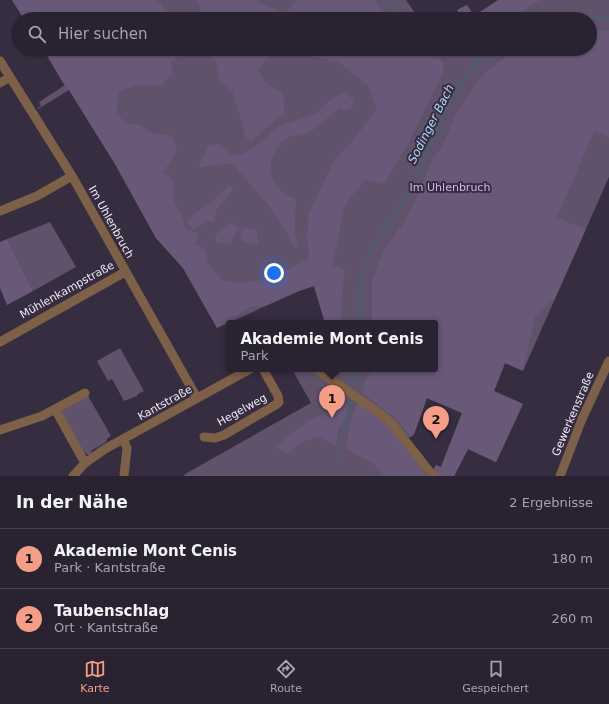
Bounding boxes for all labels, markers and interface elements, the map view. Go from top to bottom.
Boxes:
search box [12,12,597,56]
icon: search [26,23,48,45]
text: Hier suchen [58,25,147,43]
water label: Sodinger Bach [405,82,457,166]
park label: Im Uhlenbruch [410,181,490,194]
street label: Im Uhlenbruch [86,184,136,260]
street label: Mühlenkampstraße [18,259,117,321]
your location [264,263,284,283]
popup [226,320,438,372]
text: Akademie Mont Cenis [240,330,424,348]
text: Park [240,348,269,363]
street label: Gewerkenstraße [549,370,597,458]
street label: Kantstraße [136,383,195,423]
pin: 1 [319,385,345,418]
street label: Hegelweg [215,391,269,429]
pin: 2 [423,406,449,439]
text: In der Nähe [16,492,128,512]
text: 2 Ergebnisse [509,495,593,510]
text: Akademie Mont Cenis [54,542,237,560]
text: 1 [24,551,34,566]
text: 180 m [551,551,593,566]
text: Park · Kantstraße [54,560,165,575]
text: Taubenschlag [54,602,169,620]
text: 2 [24,611,34,626]
text: 260 m [551,611,593,626]
text: Ort · Kantstraße [54,620,158,635]
tab: Karte [80,658,110,695]
tab: Route [270,658,302,695]
tab: Gespeichert [462,658,529,695]

